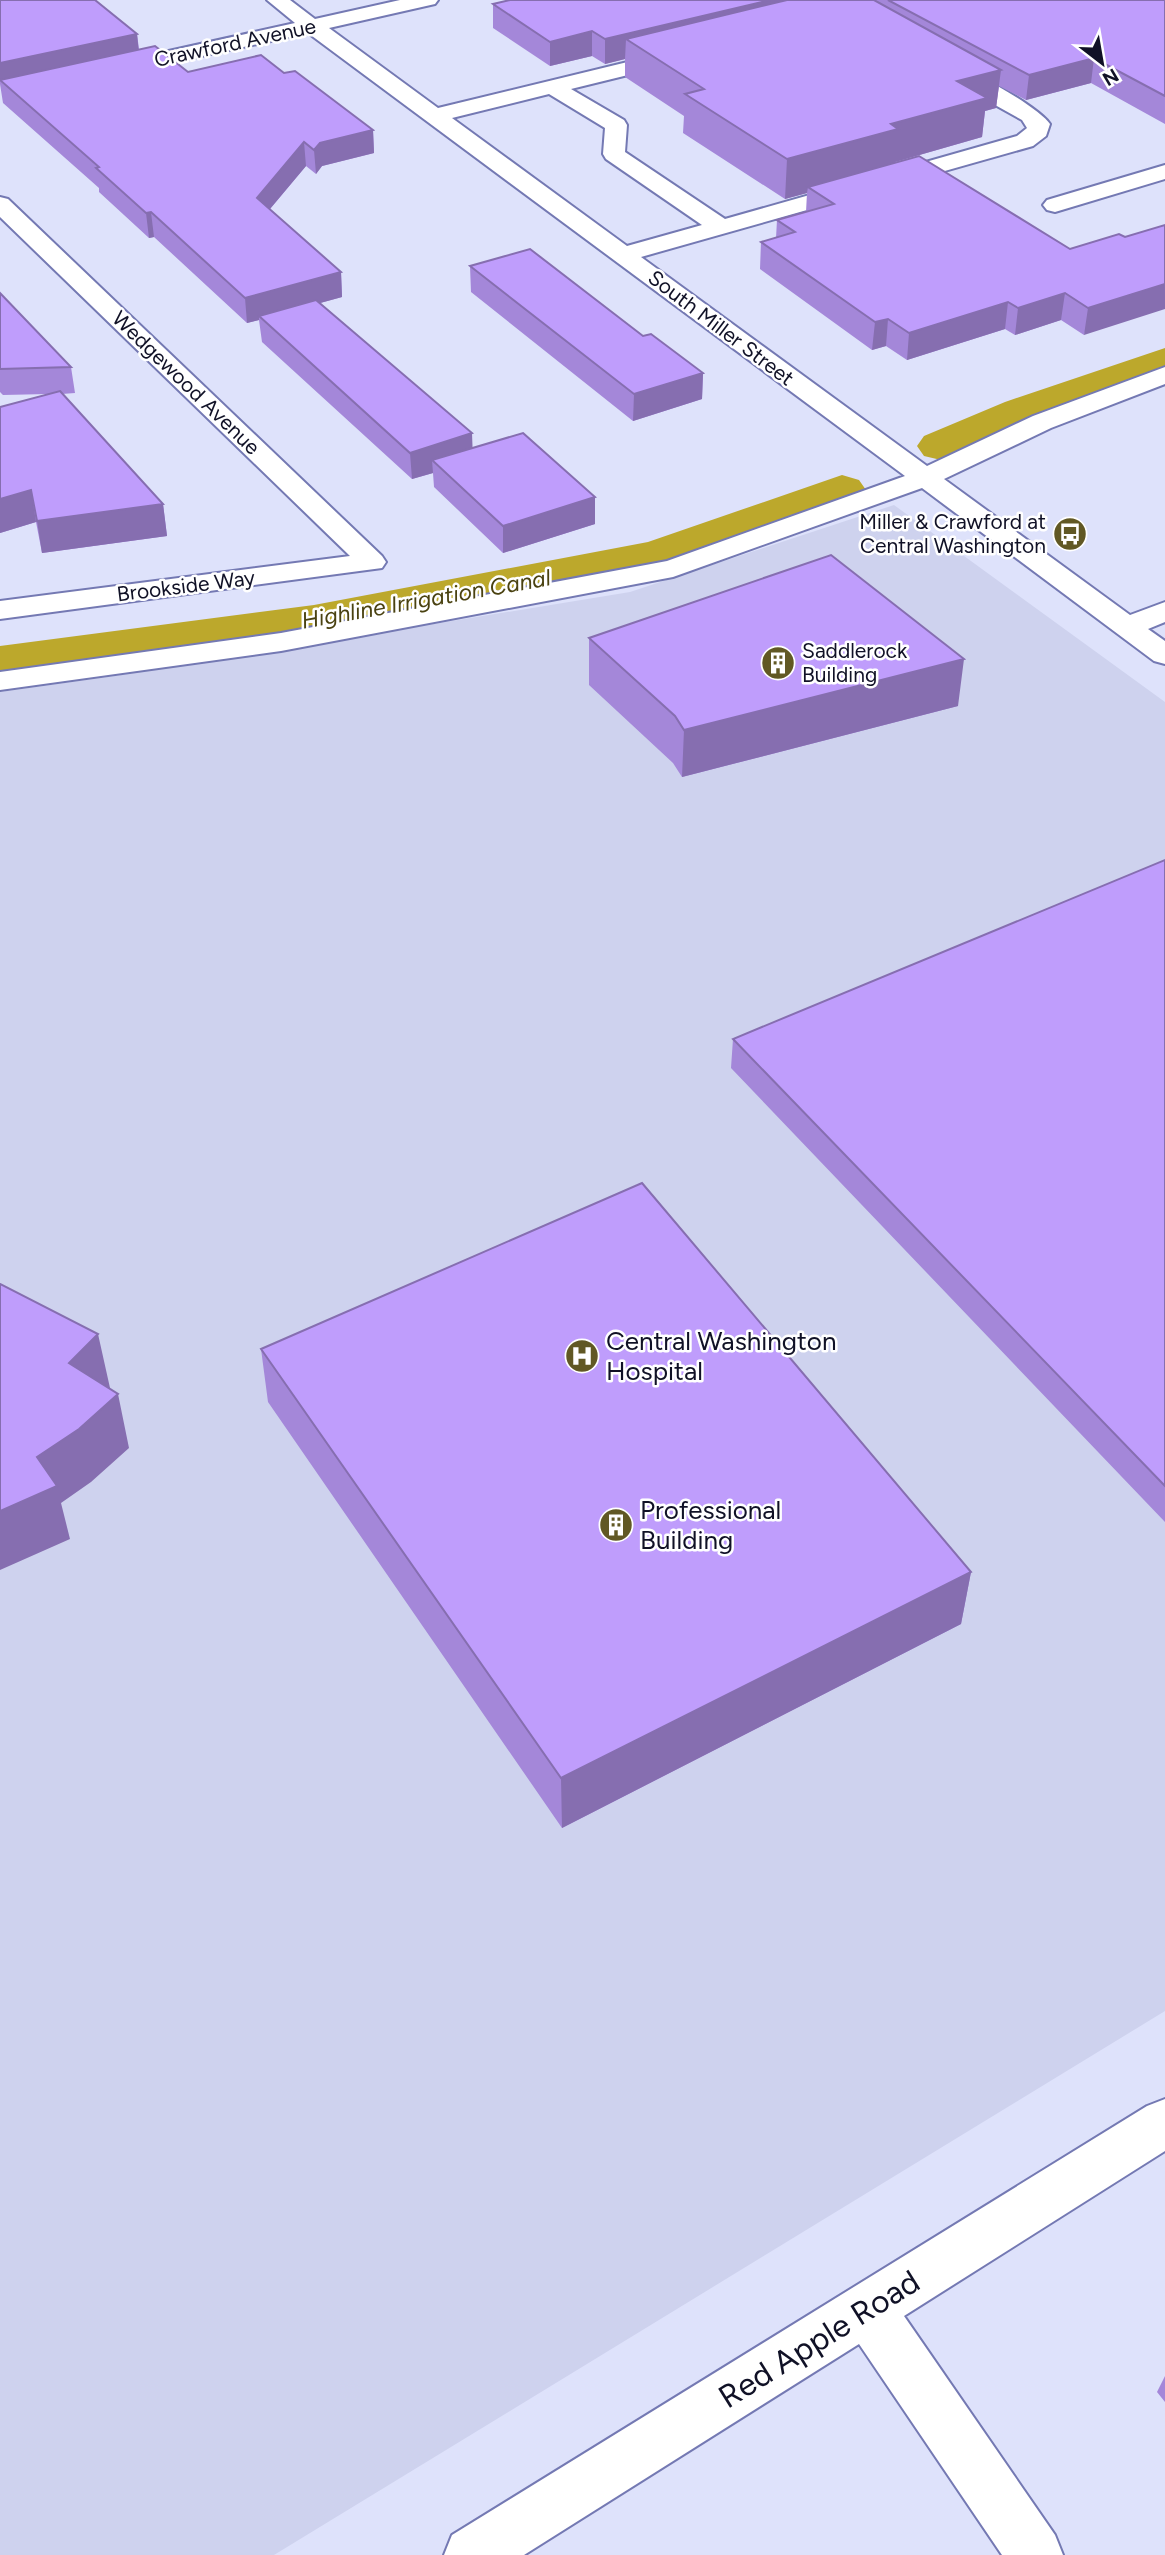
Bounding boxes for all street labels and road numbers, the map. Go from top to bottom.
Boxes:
street label: Crawford Avenue [152,13,318,72]
street label: South Miller Street [643,265,799,391]
street label: Wedgewood Avenue [107,306,265,460]
street label: Brookside Way [115,565,256,606]
street label: Red Apple Road [712,2262,926,2416]

